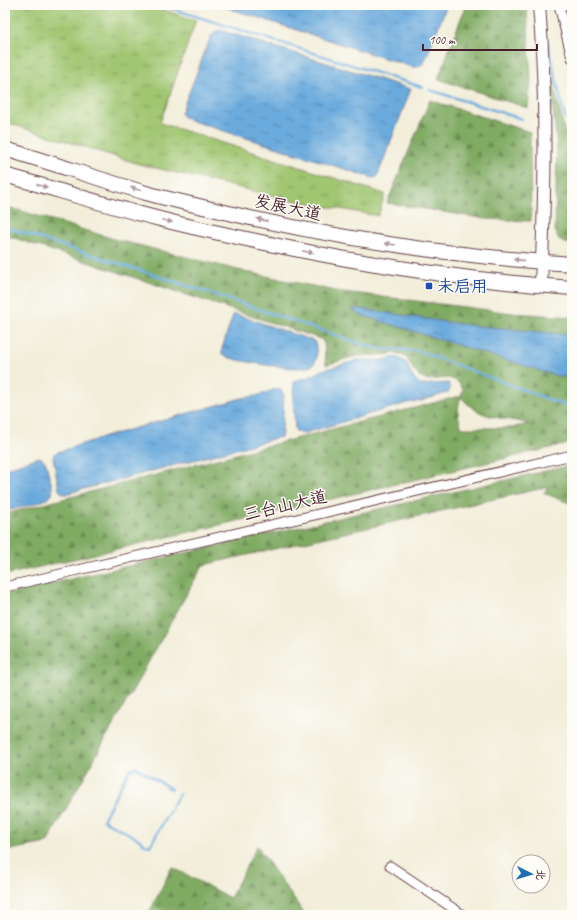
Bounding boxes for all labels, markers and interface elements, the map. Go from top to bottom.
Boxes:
scale bar [423,26,537,52]
text: 100 m [429,32,456,48]
one-way arrow [37,183,49,189]
one-way arrow [130,186,142,192]
street label: 发展大道 [252,190,323,225]
one-way arrow [256,217,269,223]
one-way arrow [161,219,174,225]
one-way arrow [384,241,396,247]
one-way arrow [302,249,314,255]
one-way arrow [513,257,525,263]
place label: 未启用 [437,276,488,297]
marker: 未启用 [424,281,434,291]
street label: 三台山大道 [241,486,329,525]
north arrow [511,854,551,894]
text: 北 [534,869,548,881]

